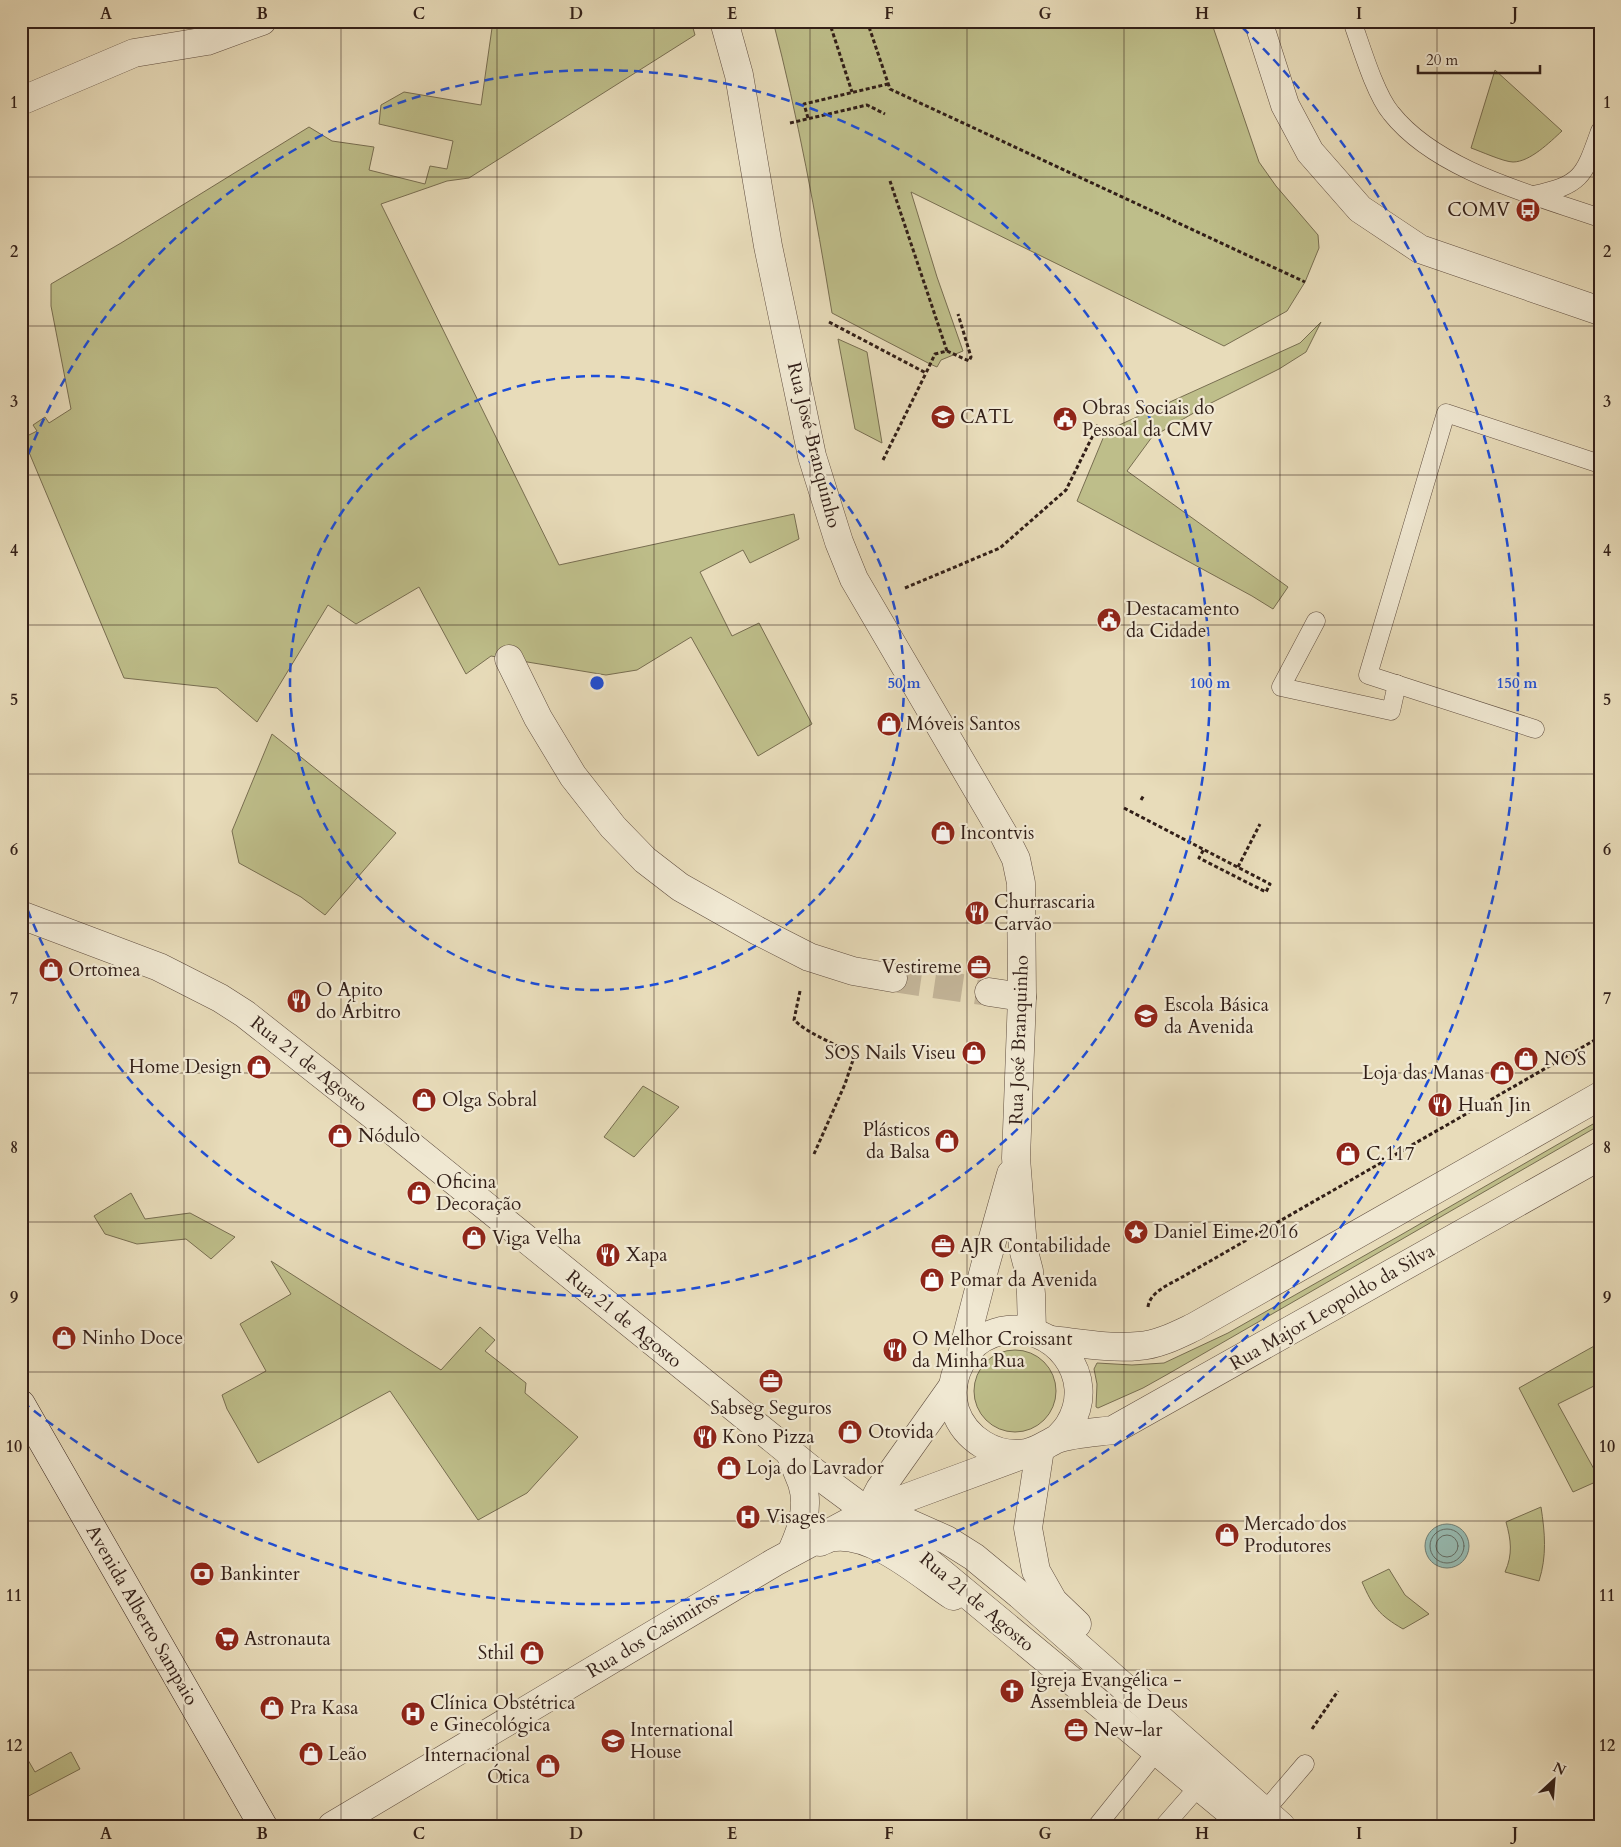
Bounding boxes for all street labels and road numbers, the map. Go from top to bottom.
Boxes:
street label: Rua José Branquinho [781,359,847,531]
street label: Rua José Branquinho [1003,955,1035,1125]
street label: Rua 21 de Agosto [245,1010,373,1118]
street label: Rua Major Leopoldo da Silva [1225,1238,1439,1376]
street label: Rua 21 de Agosto [560,1264,688,1374]
street label: Avenida Alberto Sampaio [80,1520,204,1710]
street label: Rua 21 de Agosto [914,1546,1040,1658]
street label: Rua dos Casimiros [582,1586,722,1684]

